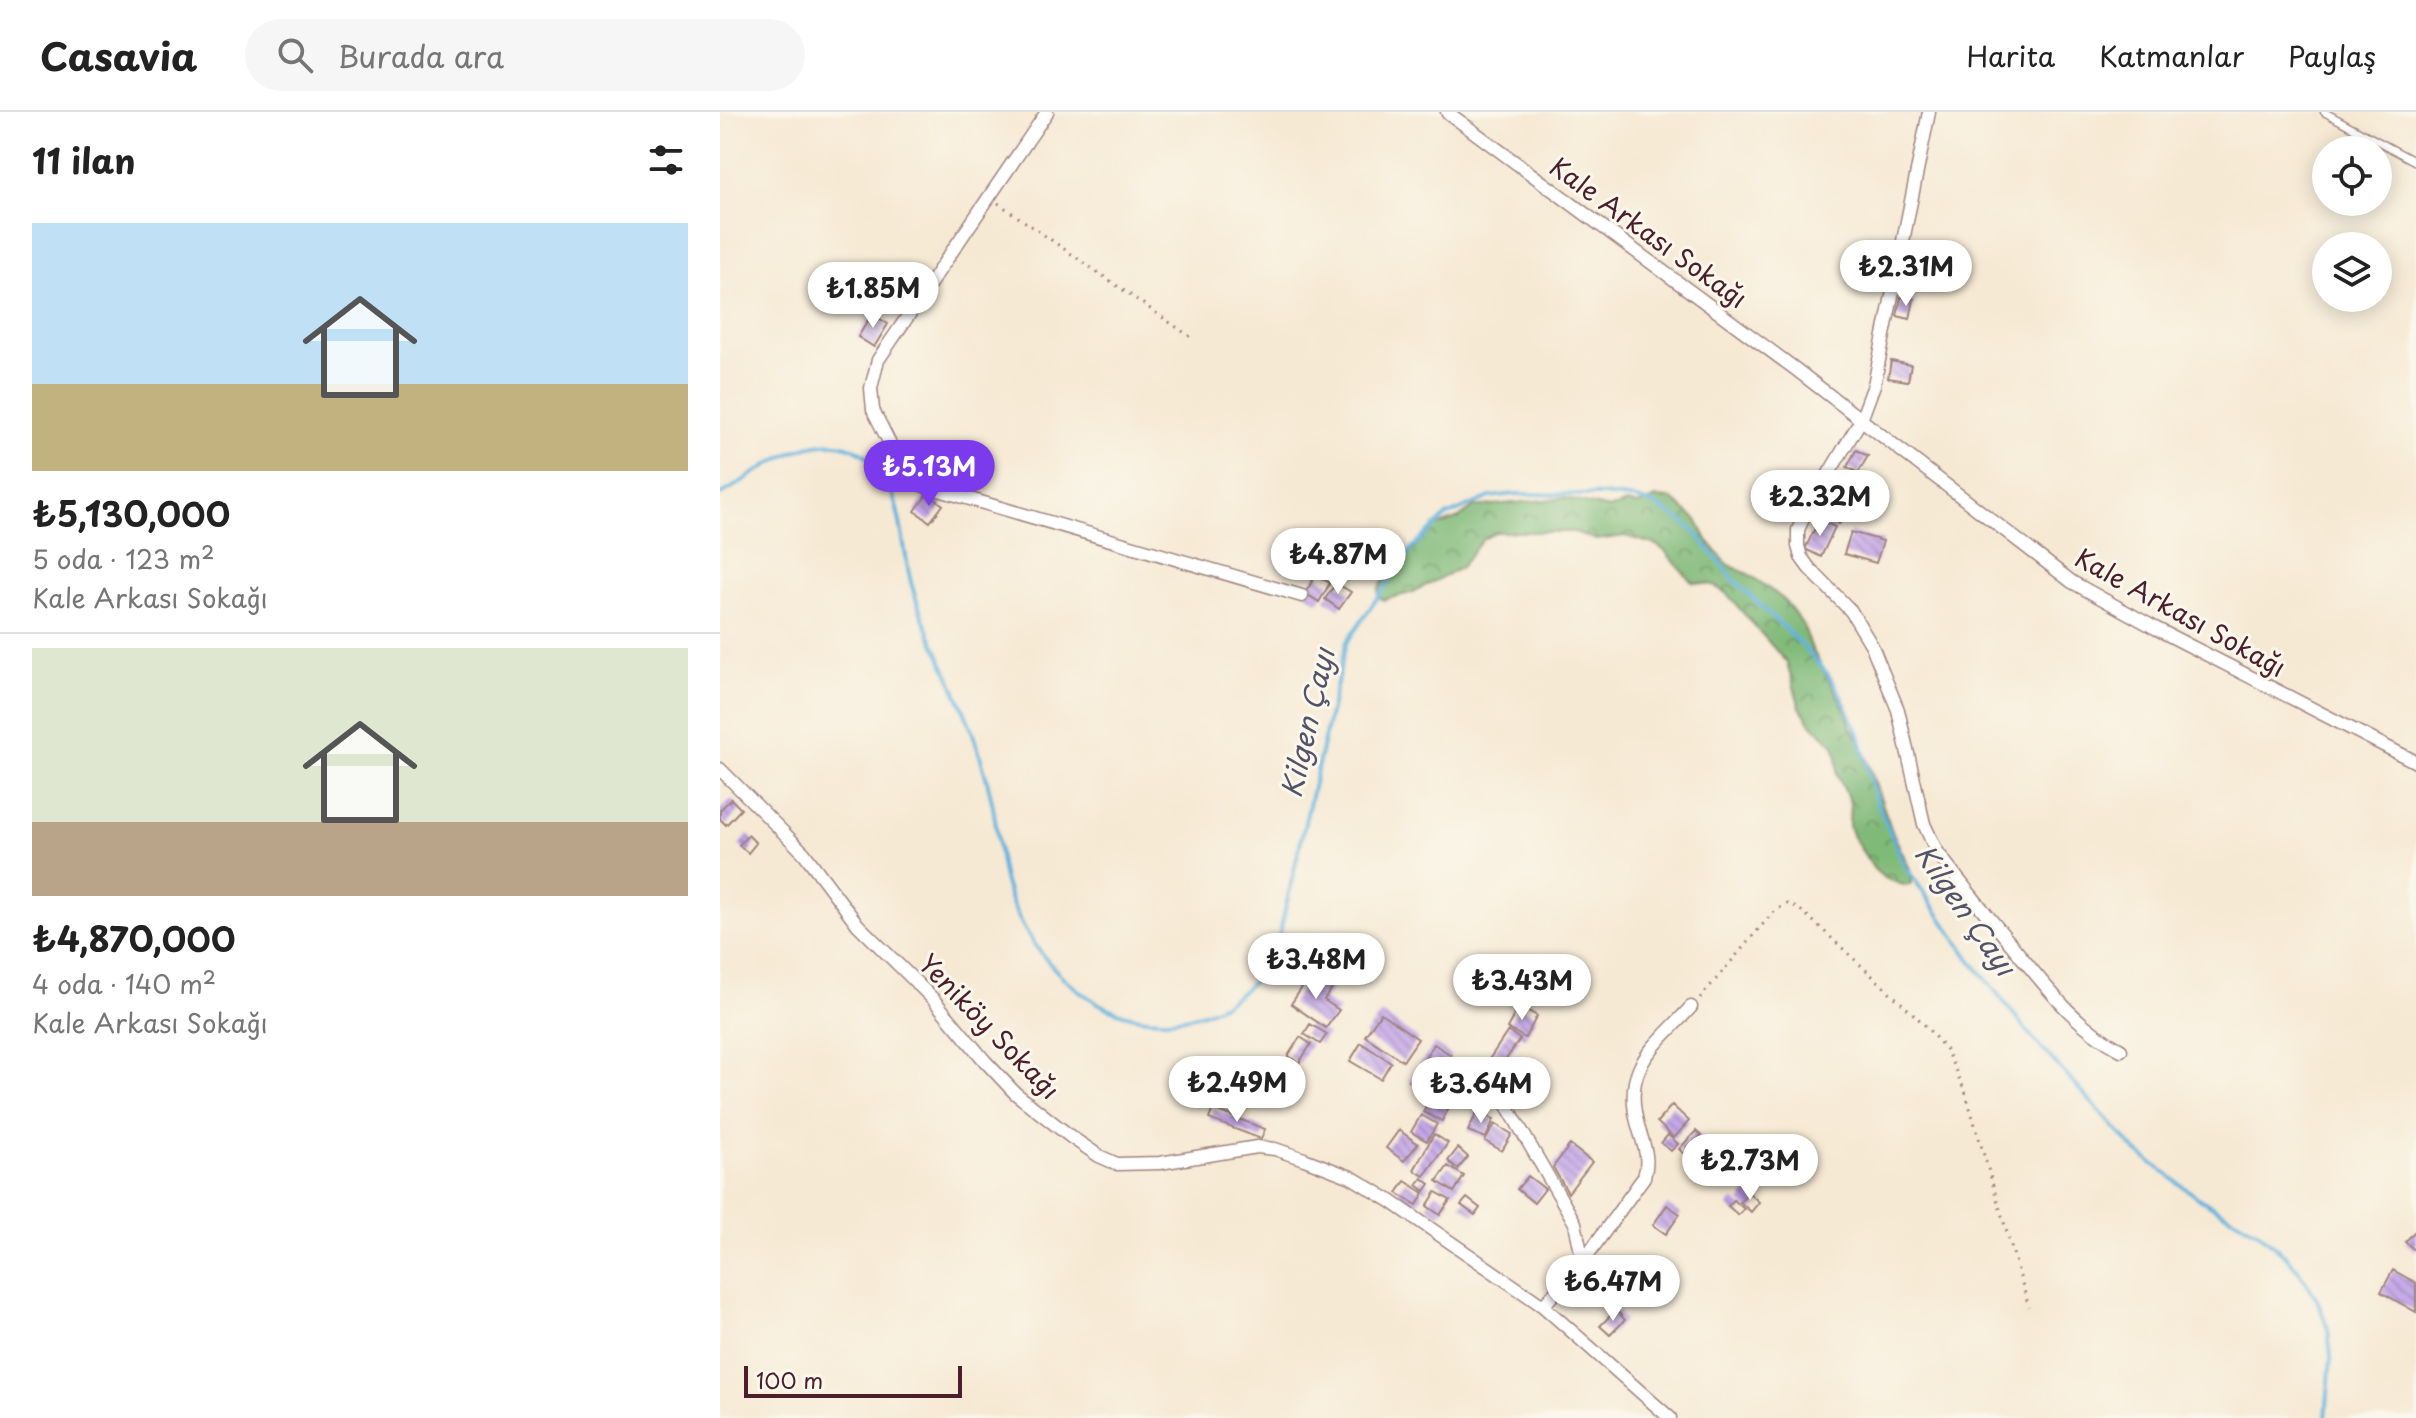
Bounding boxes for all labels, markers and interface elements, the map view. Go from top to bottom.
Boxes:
search box [245,19,805,91]
text: Casavia [40,27,197,84]
icon: search [273,33,317,77]
text: Burada ara [337,33,504,78]
text: Harita [1966,34,2055,77]
text: Katmanlar [2099,34,2244,77]
text: Paylaş [2288,34,2376,77]
text: 11 ilan [32,134,135,186]
map controls [2312,136,2392,312]
button: locate [2312,136,2392,216]
icon: filters [644,138,688,182]
street label: Kale Arkası Sokağı [1542,147,1756,317]
button: layers [2312,232,2392,312]
pin: ₺2.31M [1841,240,1971,308]
text: ₺2.31M [1858,246,1954,285]
pin: ₺1.85M [808,262,938,330]
text: ₺1.85M [826,268,920,307]
icon: home [288,275,432,419]
pin: ₺5.13M [864,440,994,508]
text: ₺5.13M [882,446,976,485]
pin: ₺2.32M [1755,470,1885,538]
text: ₺2.32M [1769,476,1871,515]
text: ₺5,130,000 [32,487,230,539]
pin: ₺4.87M [1273,528,1403,596]
text: ₺4.87M [1289,534,1387,573]
street label: Kale Arkası Sokağı [2068,537,2293,686]
text: 5 oda · 123 m² [32,539,215,578]
text: Kale Arkası Sokağı [32,578,268,617]
water label: Kilgen Çayı [1268,642,1345,802]
icon: home [288,700,432,844]
water label: Kilgen Çayı [1905,835,2029,986]
text: ₺4,870,000 [32,912,235,964]
pin: ₺3.48M [1251,933,1381,1001]
text: ₺3.48M [1266,939,1366,978]
street label: Yeniköy Sokağı [910,944,1070,1108]
pin: ₺3.43M [1457,954,1587,1022]
text: ₺3.43M [1471,960,1573,999]
text: 4 oda · 140 m² [32,964,216,1003]
text: Kale Arkası Sokağı [32,1003,268,1042]
pin: ₺2.49M [1172,1056,1302,1124]
pin: ₺3.64M [1416,1057,1546,1125]
text: ₺2.49M [1187,1062,1287,1101]
text: ₺3.64M [1430,1063,1532,1102]
pin: ₺2.73M [1685,1134,1815,1202]
text: ₺2.73M [1700,1140,1800,1179]
pin: ₺6.47M [1548,1255,1678,1323]
text: ₺6.47M [1564,1261,1662,1300]
scale bar [744,1362,962,1398]
text: 100 m [756,1363,823,1396]

